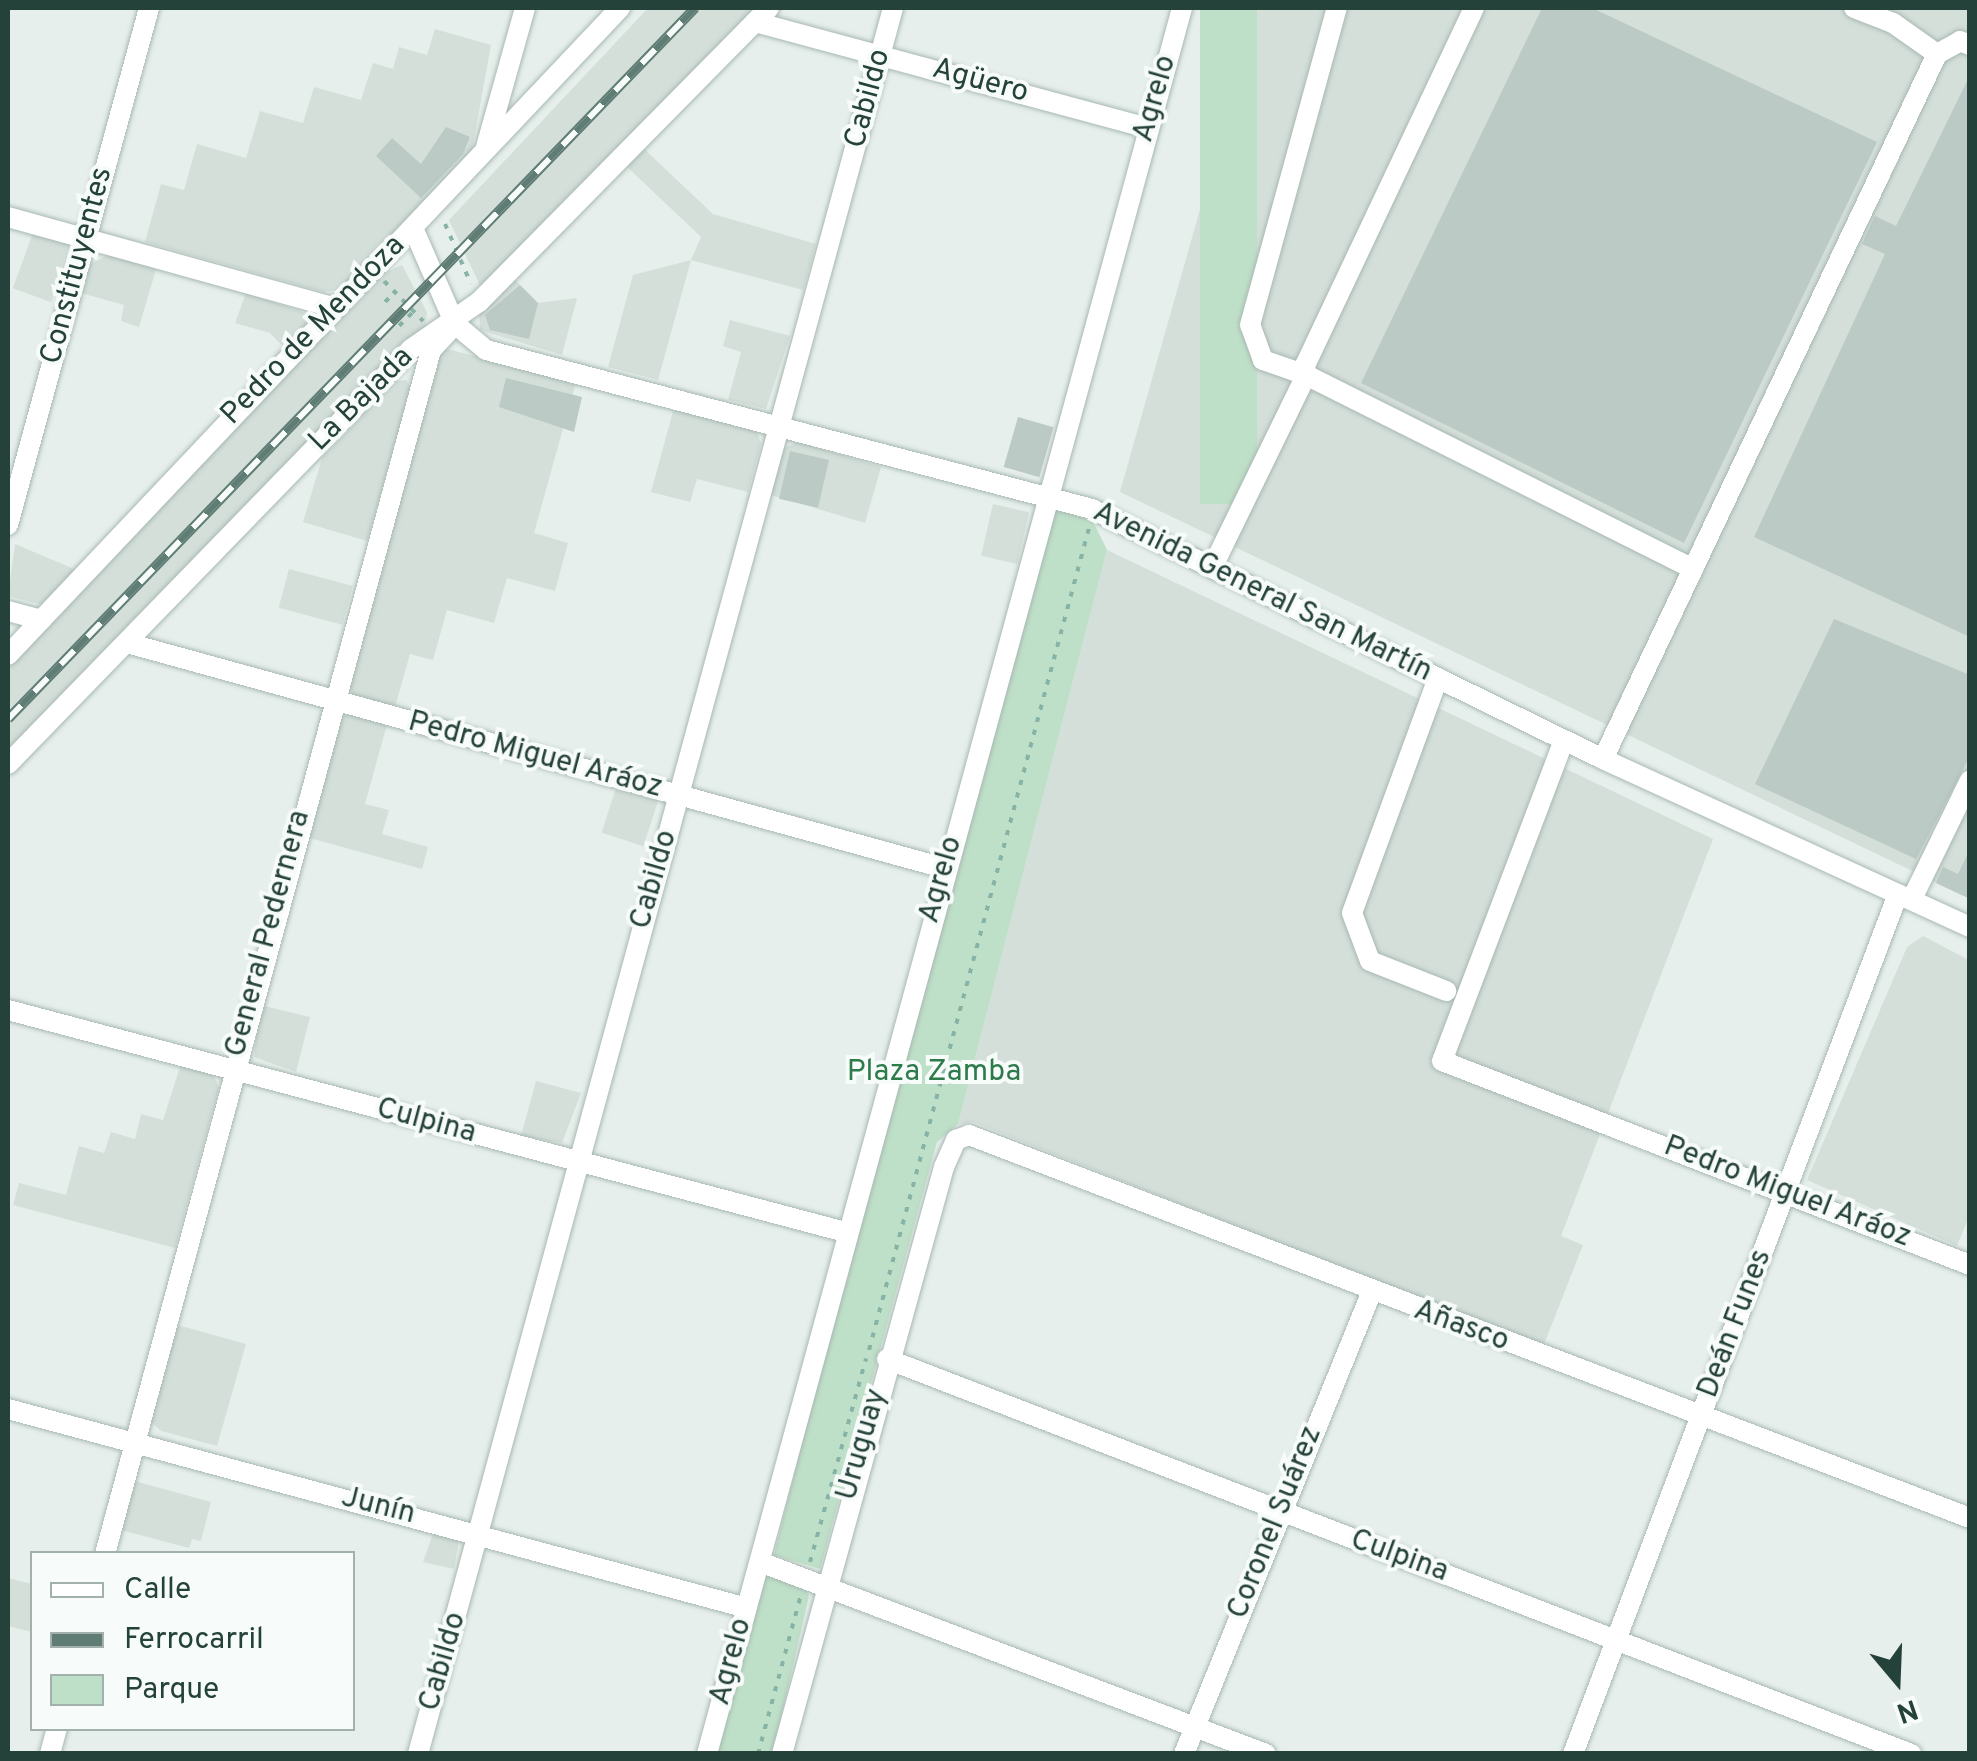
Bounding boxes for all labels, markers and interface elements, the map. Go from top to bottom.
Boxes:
street label: Cabildo [839,45,899,153]
street label: Agrelo [1126,51,1186,147]
street label: Agüero [928,52,1032,112]
street label: Constituyentes [34,164,122,368]
street label: Pedro de Mendoza [214,229,414,433]
street label: La Bajada [302,340,422,460]
street label: Avenida General San Martín [1087,495,1437,691]
street label: Pedro Miguel Aráoz [403,705,667,807]
street label: General Pedernera [219,807,319,1061]
street label: Cabildo [624,826,686,934]
street label: Agrelo [912,832,972,928]
park label: Plaza Zamba [847,1055,1021,1091]
street label: Culpina [372,1091,480,1153]
street label: Pedro Miguel Aráoz [1658,1129,1916,1257]
street label: Deán Funes [1691,1245,1781,1403]
street label: Añasco [1408,1293,1514,1361]
street label: Uruguay [830,1385,896,1505]
street label: Coronel Suárez [1221,1421,1331,1625]
street label: Junín [337,1480,419,1534]
street label: Culpina [1345,1523,1453,1591]
legend [30,1551,355,1731]
text: Calle [124,1572,191,1609]
street label: Cabildo [413,1608,475,1716]
street label: Agrelo [703,1614,761,1710]
text: Ferrocarril [124,1622,264,1659]
north arrow [1847,1631,1947,1731]
text: Parque [124,1672,219,1709]
text: N [1891,1689,1922,1730]

